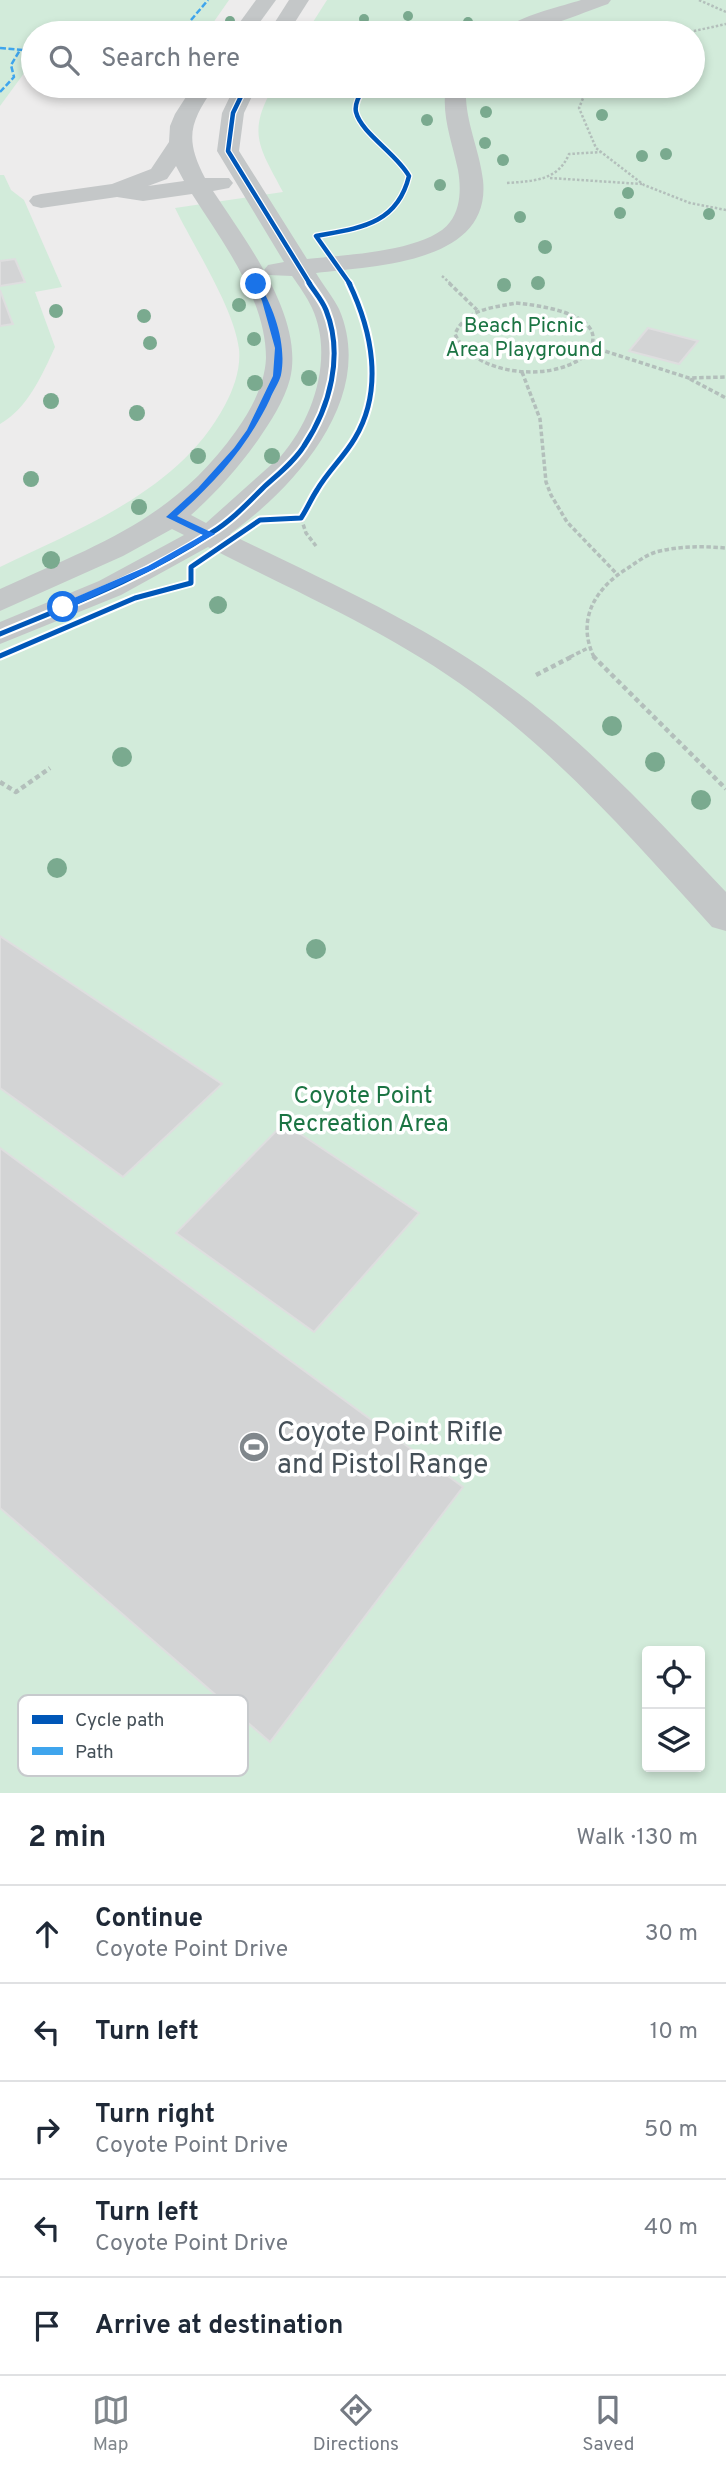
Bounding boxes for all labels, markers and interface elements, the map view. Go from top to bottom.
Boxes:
search box [21,21,705,98]
icon: search [45,41,83,79]
text: Search here [101,43,240,76]
route end [240,268,271,299]
park label: Beach Picnic Area Playground [445,313,603,364]
route start [47,591,78,622]
park label: Coyote Point Recreation Area [277,1082,449,1140]
place label: Coyote Point Rifle and Pistol Range [277,1416,503,1484]
sports icon: Coyote Point Rifle and Pistol Range [237,1430,271,1464]
map controls [642,1646,705,1772]
button: locate [642,1646,705,1709]
legend [18,1695,248,1776]
text: Cycle path [75,1709,164,1733]
button: layers [642,1709,705,1772]
text: Path [75,1741,114,1765]
text: 2 min [28,1820,106,1857]
text: Walk · 130 m [576,1824,698,1853]
text: Continue [95,1903,203,1936]
icon: ahead [28,1915,66,1953]
text: 30 m [645,1920,698,1949]
text: Coyote Point Drive [95,1936,288,1965]
icon: left [28,2013,66,2051]
text: Turn left [95,2016,199,2049]
text: 10 m [650,2018,698,2047]
text: Turn right [95,2099,215,2132]
icon: right [28,2111,66,2149]
text: 50 m [644,2116,698,2145]
text: Coyote Point Drive [95,2132,288,2161]
text: Turn left [95,2197,199,2230]
icon: left [28,2209,66,2247]
text: 40 m [644,2214,698,2243]
text: Coyote Point Drive [95,2230,288,2259]
icon: arrive [28,2307,66,2345]
text: Arrive at destination [95,2310,343,2343]
tab: Map [92,2391,130,2457]
tab: Directions [313,2391,399,2457]
tab: Saved [582,2391,634,2457]

